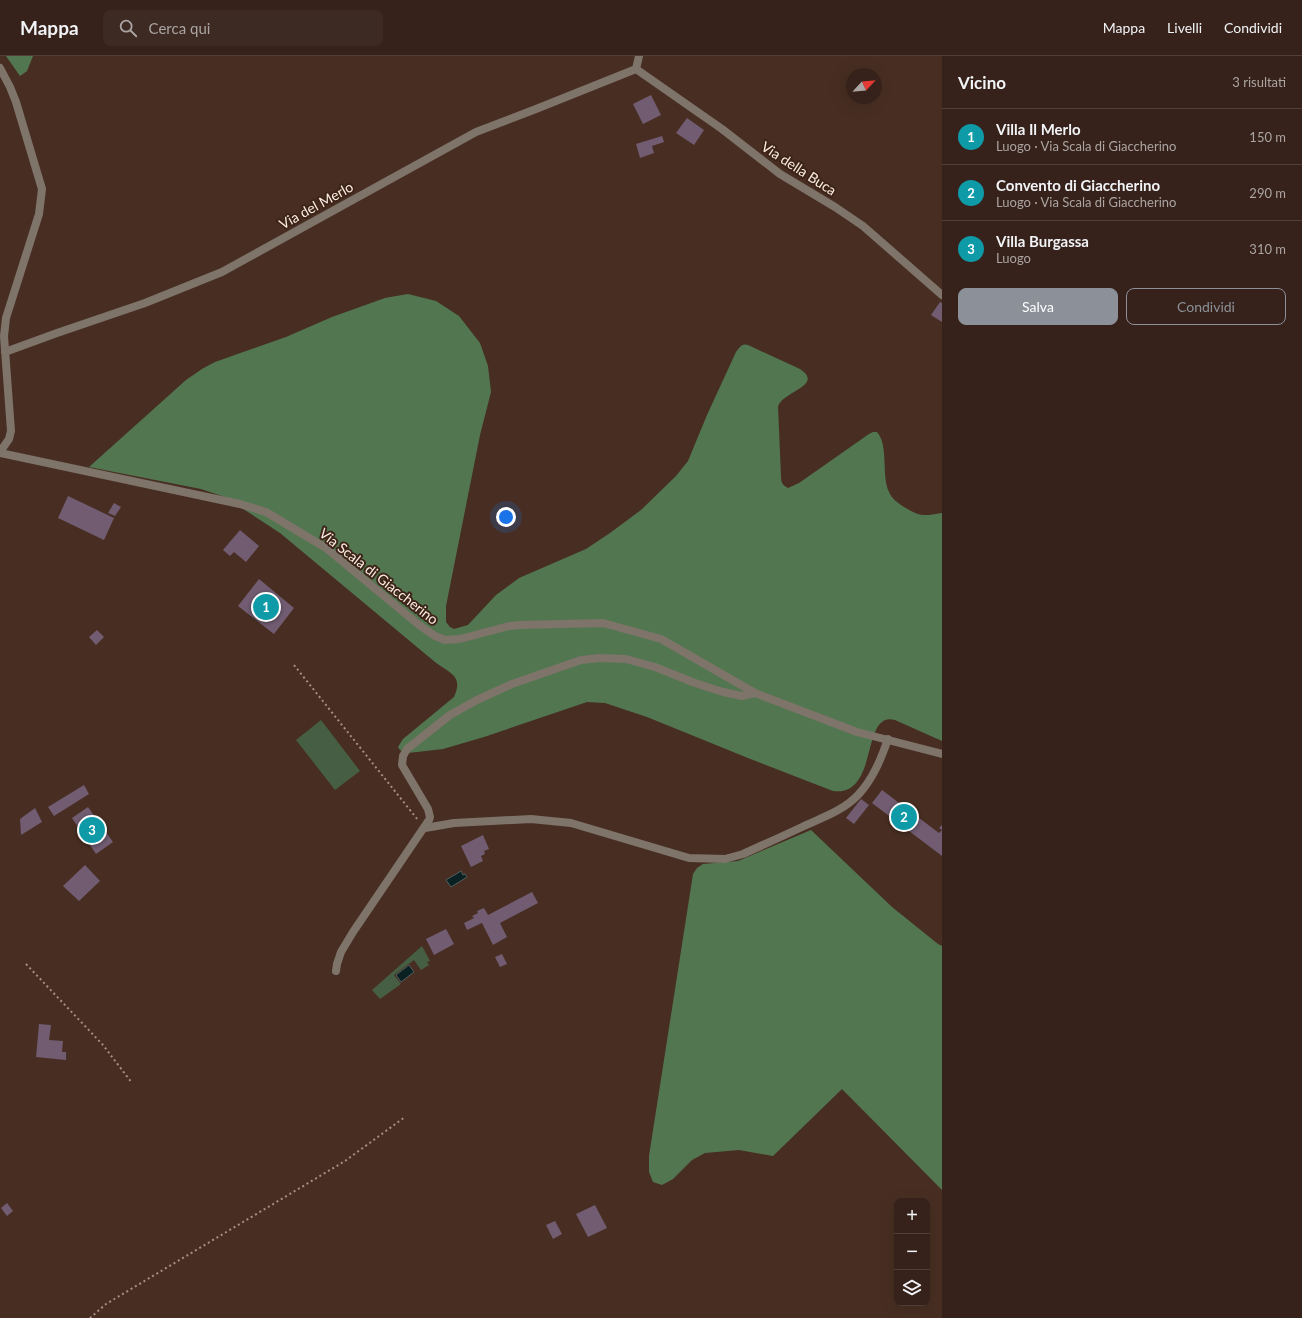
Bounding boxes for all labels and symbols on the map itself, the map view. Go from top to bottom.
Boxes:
north arrow [846,68,882,104]
street label: Via della Buca [758,137,840,199]
street label: Via del Merlo [276,178,356,232]
your location [496,507,516,527]
street label: Via Scala di Giaccherino [316,524,442,628]
pin: 1 [253,592,279,622]
pin: 2 [891,802,917,832]
pin: 3 [79,815,105,845]

